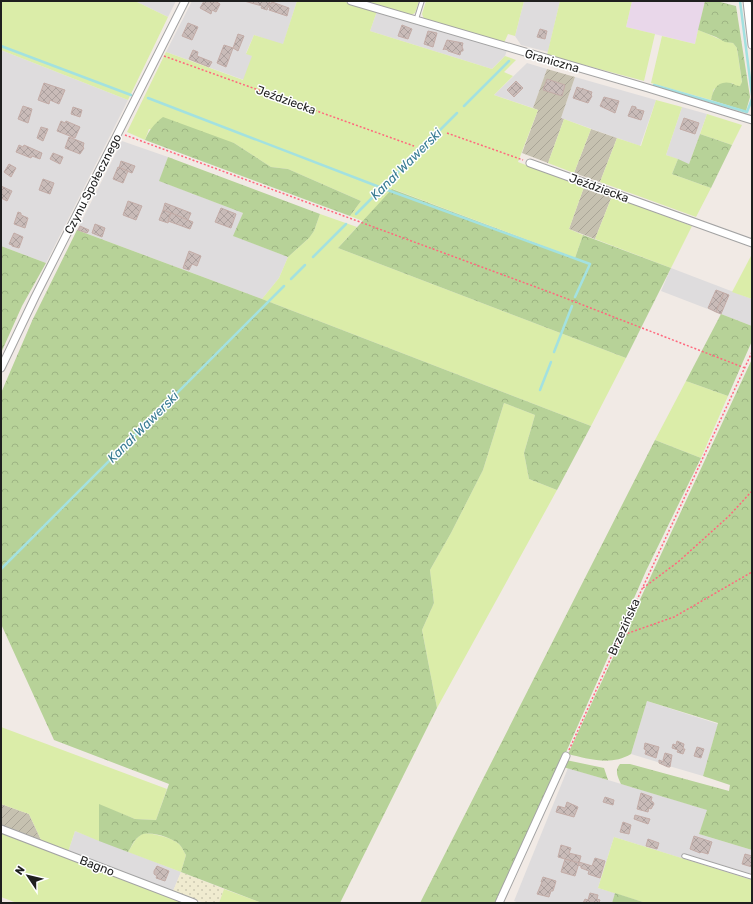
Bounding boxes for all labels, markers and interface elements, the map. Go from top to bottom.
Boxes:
street label: Graniczna [523,47,581,75]
street label: Jeździecka [254,83,318,117]
water label: Kanał Wawerski [367,125,445,203]
street label: Czynu Społecznego [62,132,124,236]
street label: Jeździecka [567,171,631,205]
water label: Kanał Wawerski [104,388,182,466]
street label: Brzezińska [605,597,643,657]
street label: Bagno [78,853,116,879]
north arrow [8,856,48,896]
text: N [13,864,28,878]

